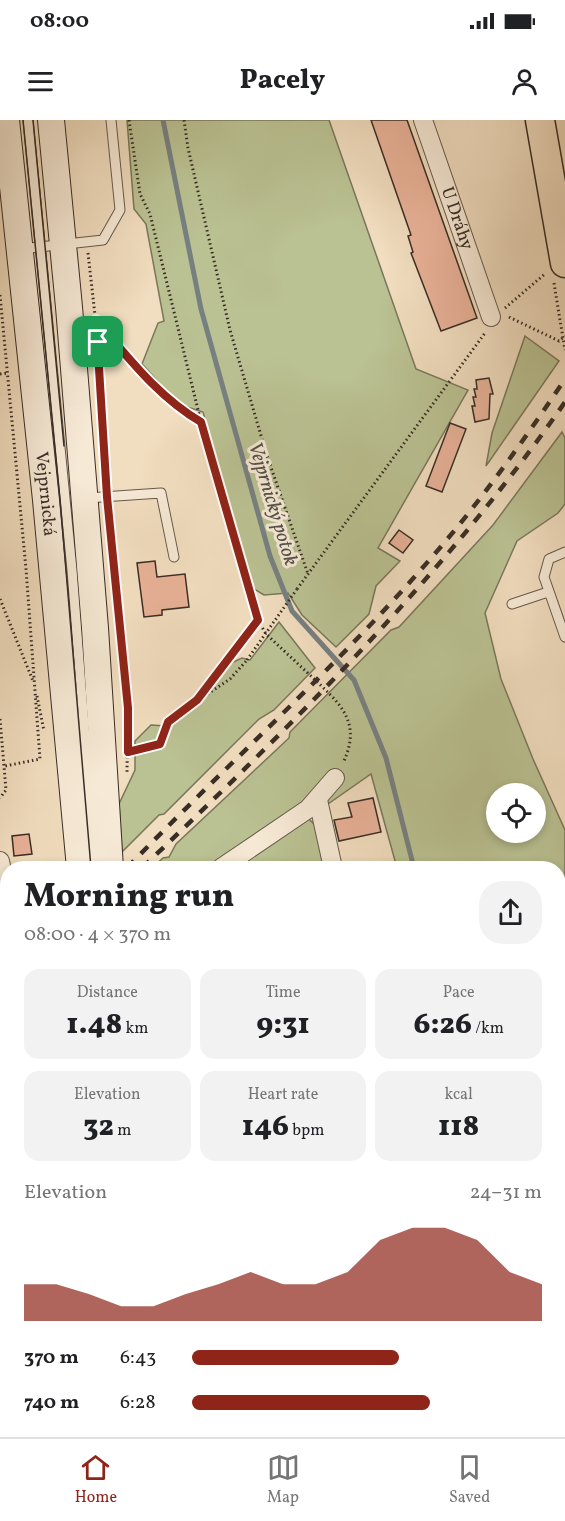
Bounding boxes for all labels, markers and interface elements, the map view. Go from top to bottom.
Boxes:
text: 08:00 [30,6,89,37]
text: Pacely [240,62,325,100]
icon: menu [24,65,57,98]
icon: person [508,65,541,98]
street label: U Dráhy [434,183,479,253]
pin [72,316,123,367]
icon: arrive [81,325,114,358]
water label: Vejprnický potok [240,439,304,569]
street label: Vejprnická [28,450,62,537]
map controls [486,783,546,843]
button: locate [486,783,546,843]
text: Morning run [24,875,234,921]
button: share [479,881,542,944]
text: 08:00 · 4 × 370 m [24,921,171,949]
text: Distance [77,982,138,1004]
text: Time [265,982,301,1004]
text: Pace [443,982,475,1004]
text: 1.48 [66,1004,122,1046]
text: 9:31 [256,1004,310,1046]
text: 6:26 [413,1004,472,1046]
text: km [122,1018,148,1040]
text: /km [472,1018,504,1040]
text: Elevation [74,1084,141,1106]
text: Heart rate [248,1084,318,1106]
text: kcal [444,1084,473,1106]
text: 32 [83,1106,114,1148]
text: 146 [242,1106,289,1148]
text: 118 [438,1106,479,1148]
text: m [114,1120,131,1142]
text: bpm [289,1120,324,1142]
text: Elevation [24,1179,107,1207]
text: 24–31 m [470,1179,542,1207]
text: 370 m [24,1344,79,1372]
text: 6:43 [120,1344,156,1372]
text: 740 m [24,1389,79,1417]
text: 6:28 [120,1389,156,1417]
tab: Home [75,1451,117,1509]
tab: Map [267,1451,300,1509]
tab: Saved [449,1451,490,1509]

